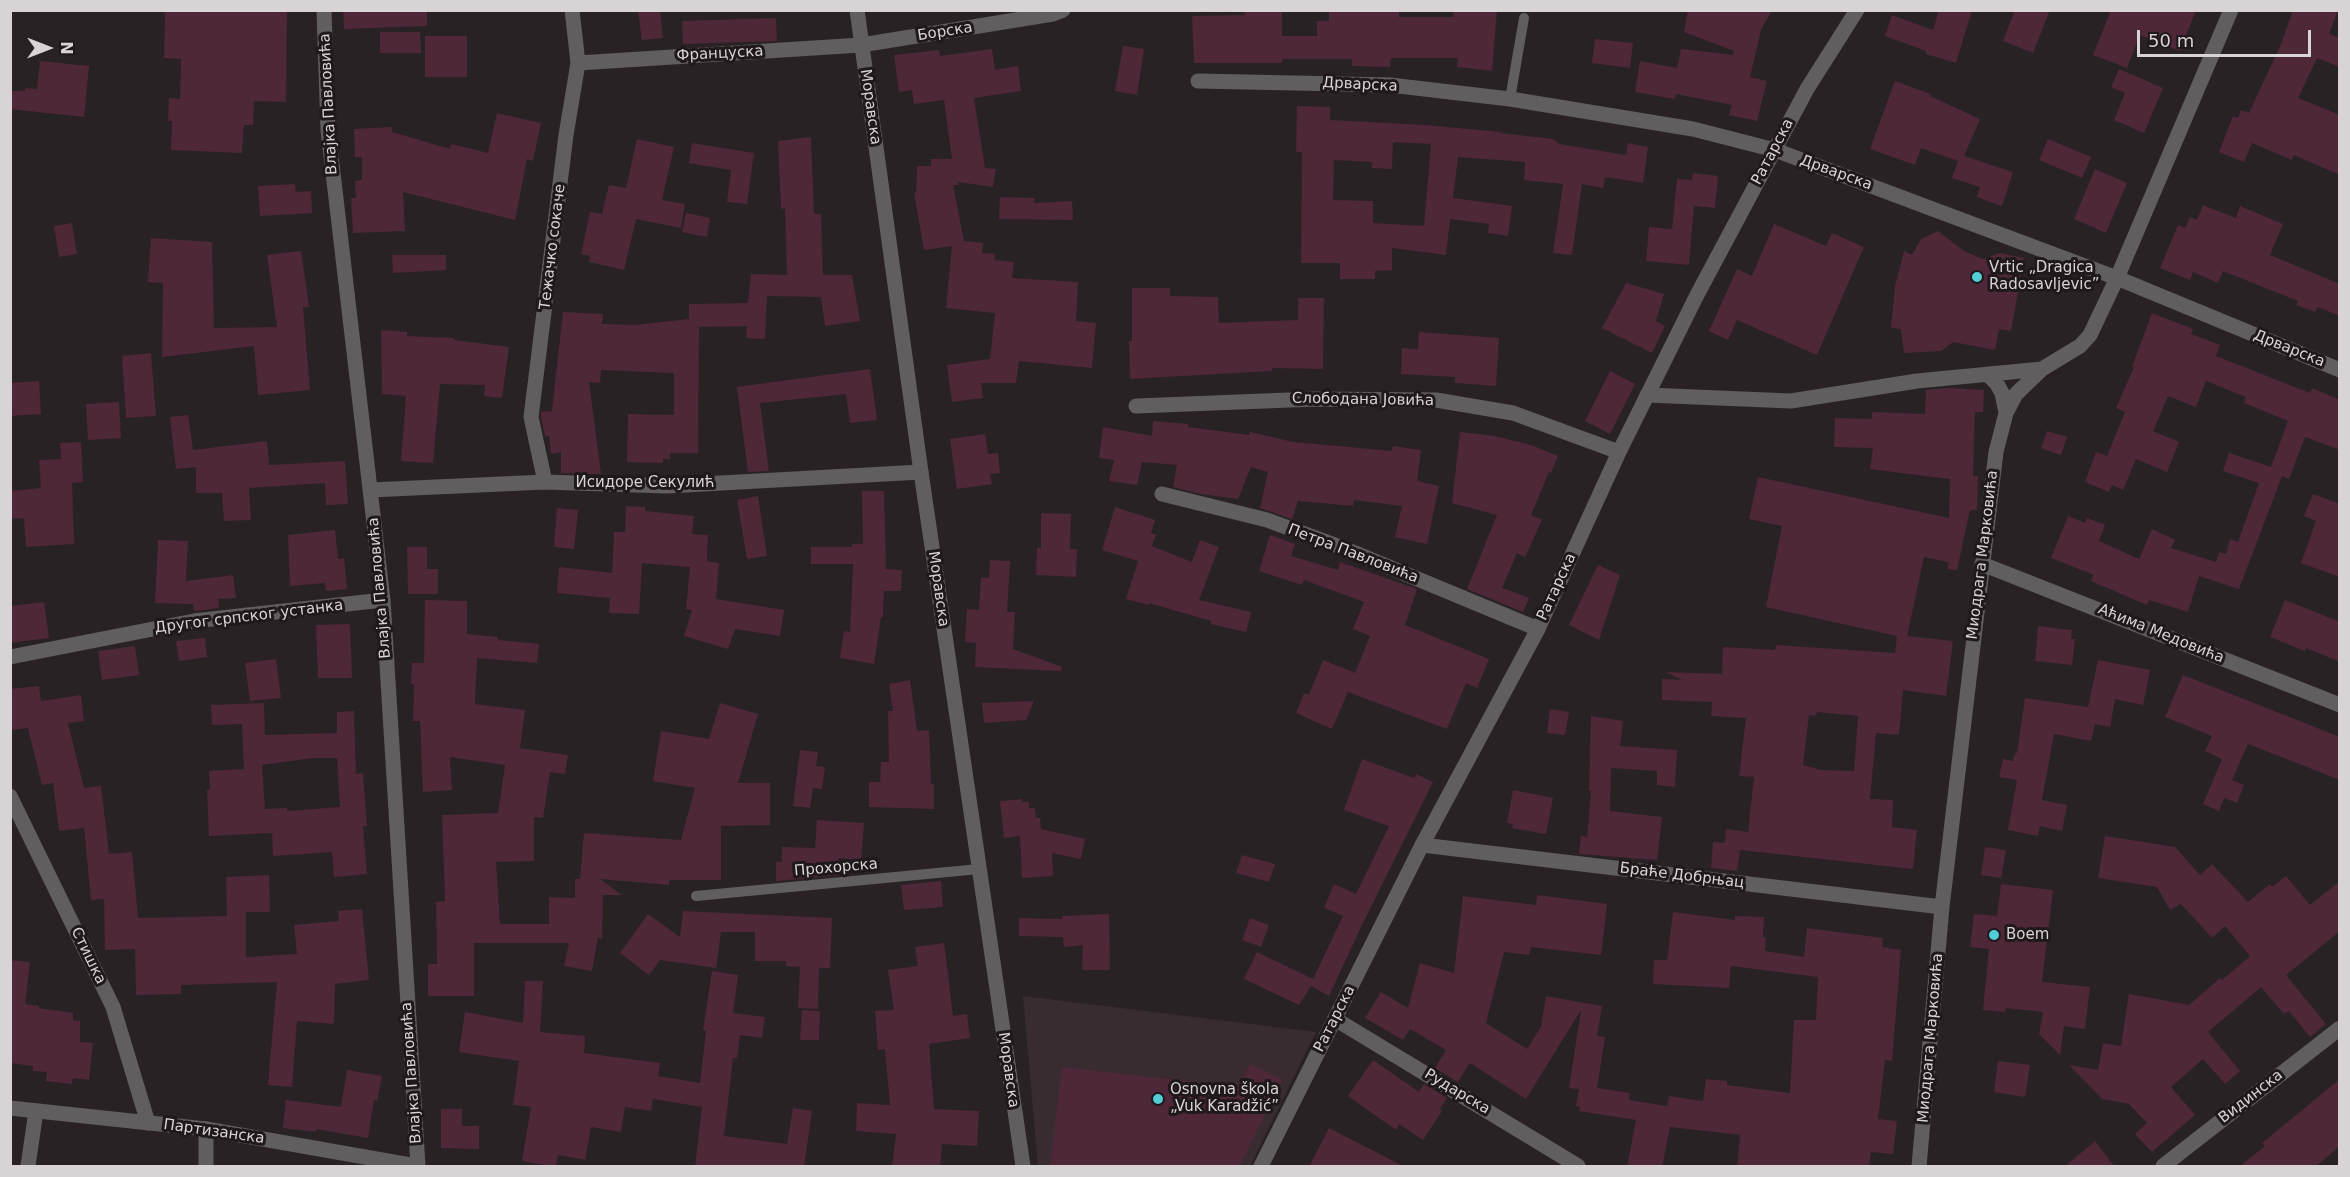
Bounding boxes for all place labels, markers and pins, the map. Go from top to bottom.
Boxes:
place label: Vrtic „Dragica Radosavljevic” [1989,259,2099,294]
marker: Vrtic „Dragica Radosavljevic” [1970,270,1984,284]
place label: Boem [2006,926,2049,944]
marker: Boem [1987,928,2001,942]
place label: Osnovna škola „Vuk Karadžić” [1170,1081,1279,1116]
marker: Osnovna škola „Vuk Karadžić” [1151,1092,1165,1106]

